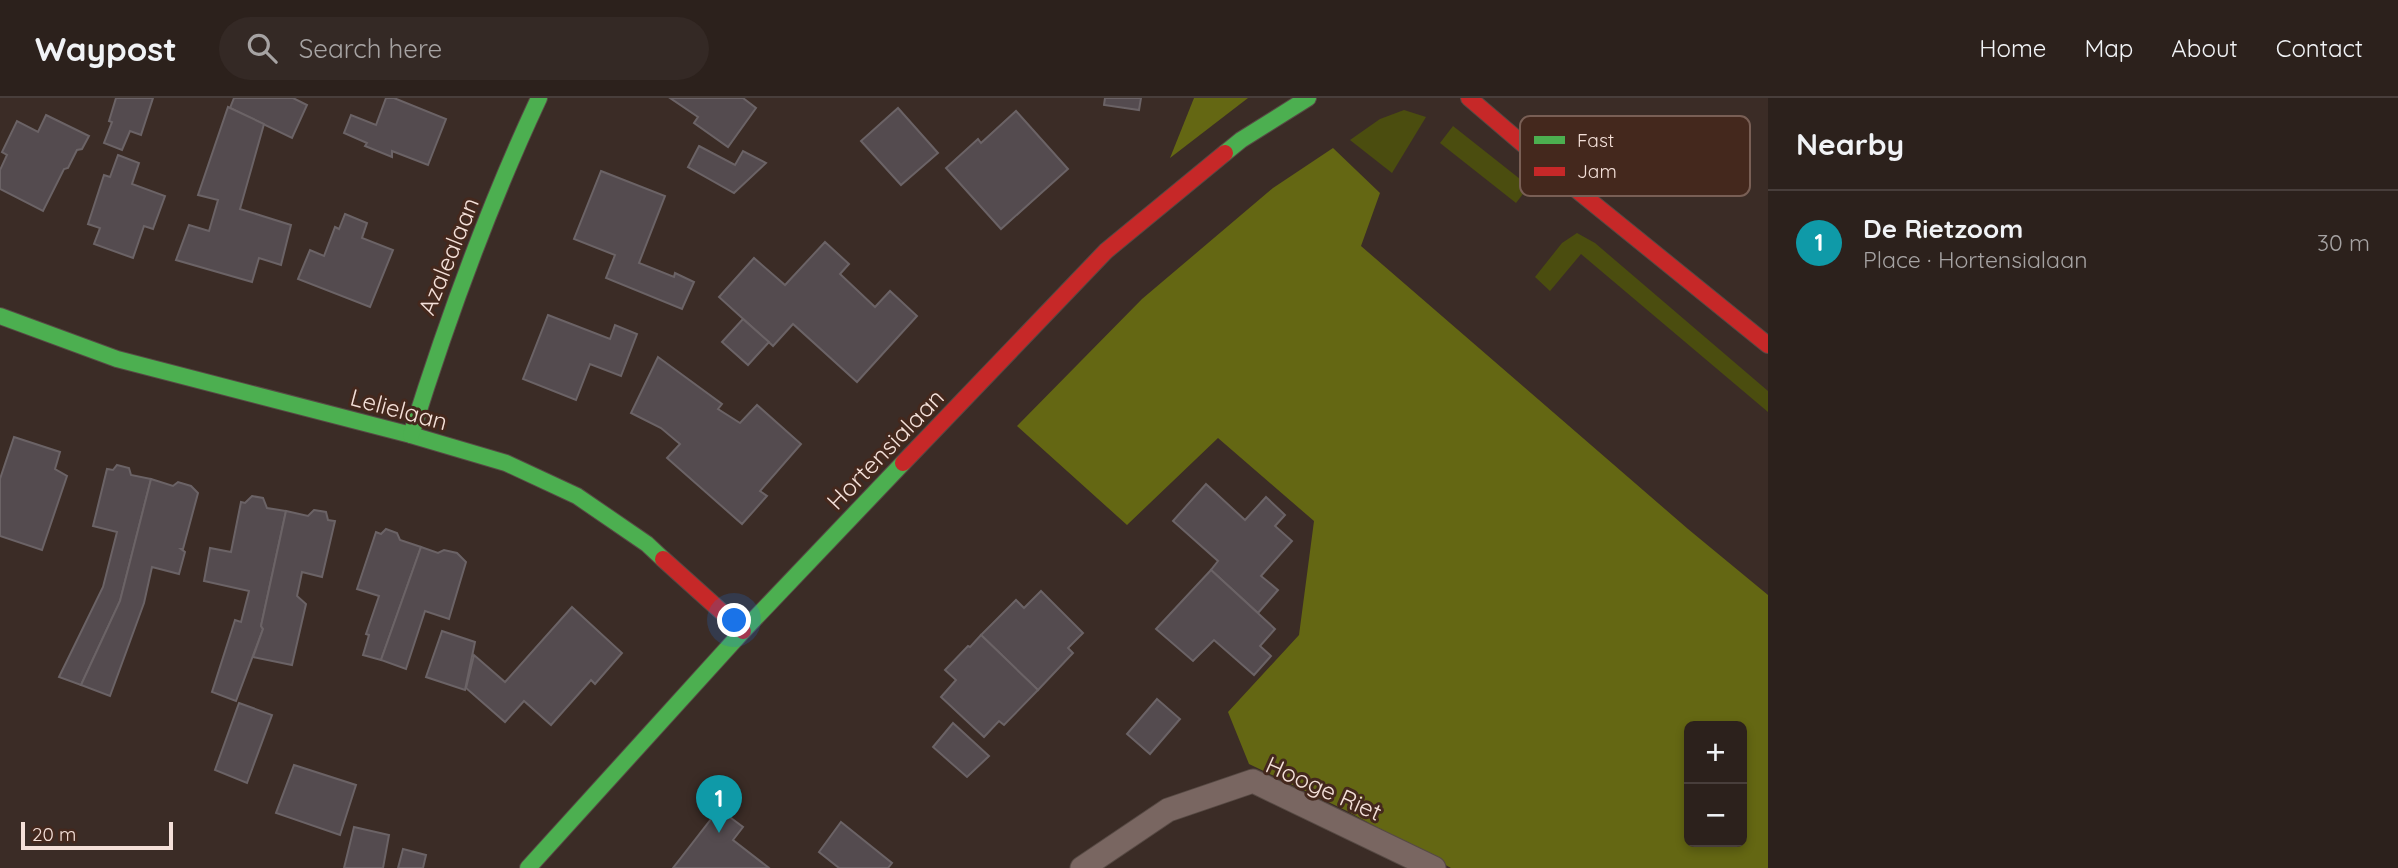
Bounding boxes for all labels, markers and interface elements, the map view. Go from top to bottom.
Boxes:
search box [219,17,709,80]
text: Waypost [35,28,177,69]
icon: search [243,29,281,67]
text: Search here [299,32,442,65]
text: Home [1979,33,2046,63]
text: Map [2084,33,2133,63]
text: About [2171,33,2238,63]
text: Contact [2276,33,2363,63]
legend [1520,116,1750,196]
text: Nearby [1796,125,1904,163]
text: Fast [1577,128,1614,152]
text: Jam [1577,159,1617,183]
street label: Azalealaan [411,193,485,319]
text: De Rietzoom [1863,212,2023,245]
text: 1 [1815,228,1823,257]
text: 30 m [2317,228,2370,257]
text: Place · Hortensialaan [1863,245,2088,274]
street label: Lelielaan [347,382,451,436]
street label: Hortensialaan [820,382,950,516]
your location [717,603,751,637]
map controls [1684,721,1747,847]
button: + [1684,721,1747,784]
street label: Hooge Riet [1261,749,1387,827]
pin: 1 [696,775,742,833]
button: − [1684,784,1747,847]
scale bar [21,819,173,851]
text: 20 m [32,822,76,846]

